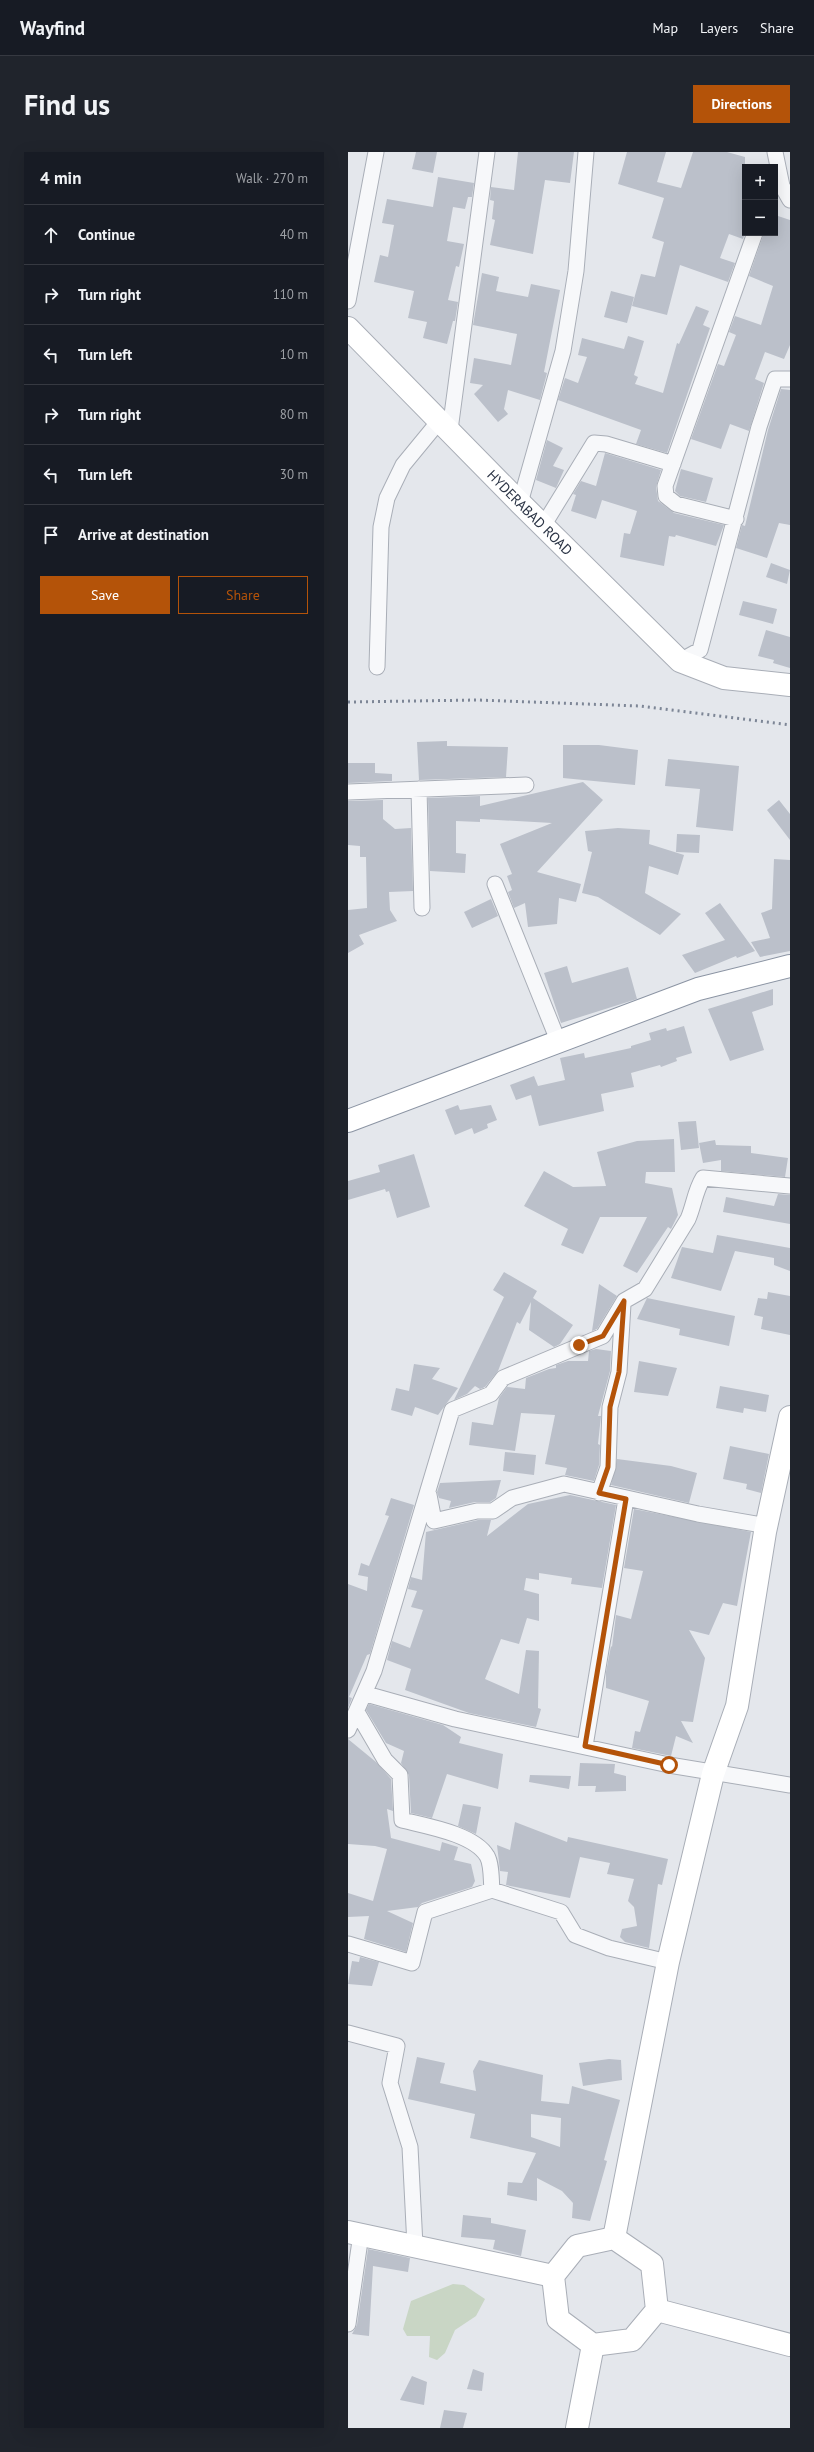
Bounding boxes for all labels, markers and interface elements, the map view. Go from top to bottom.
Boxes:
text: Wayfind [20,16,85,40]
text: Map [652,19,678,37]
text: Layers [700,19,738,37]
text: Share [760,19,794,37]
button: Directions [693,85,790,123]
text: Find us [24,86,110,123]
map controls [742,164,778,236]
button: + [742,164,778,200]
text: 4 min [40,167,81,189]
text: Walk · 270 m [236,170,308,187]
button: − [742,200,778,236]
icon: ahead [40,224,62,246]
text: Continue [78,225,135,244]
text: 40 m [280,226,308,243]
icon: right [40,284,62,306]
text: Turn right [78,285,141,304]
text: 110 m [273,286,308,303]
icon: left [40,344,62,366]
text: Turn left [78,345,132,364]
text: 10 m [280,346,308,363]
icon: right [40,404,62,426]
text: Turn right [78,405,141,424]
text: 80 m [280,406,308,423]
icon: left [40,464,62,486]
text: Turn left [78,465,132,484]
text: 30 m [280,466,308,483]
street label: HYDERABAD ROAD [483,466,576,559]
icon: arrive [40,524,62,546]
text: Arrive at destination [78,525,209,544]
button: Save [40,576,170,614]
button: Share [178,576,308,614]
route end [570,1336,588,1354]
route start [660,1756,678,1774]

